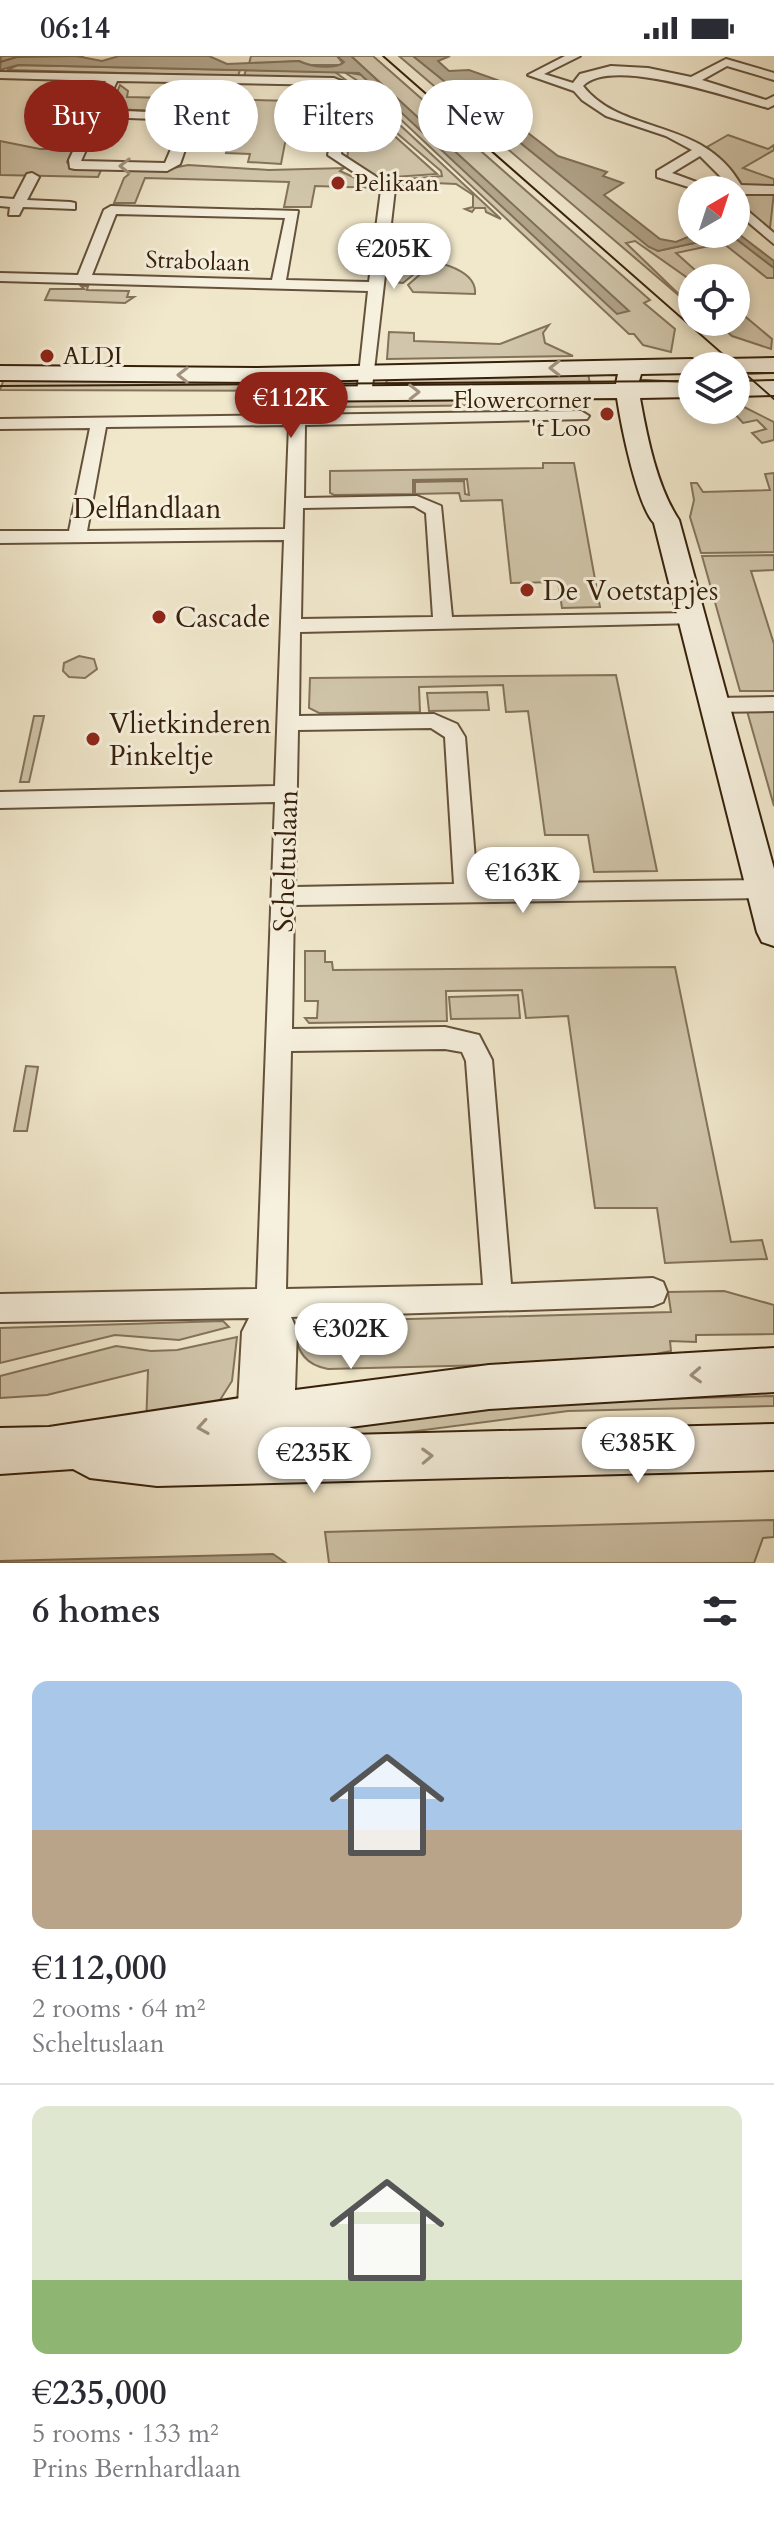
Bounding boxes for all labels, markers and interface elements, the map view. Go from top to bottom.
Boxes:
text: 06:14 [40,8,110,49]
chip: Buy [24,80,129,152]
chip: Rent [145,80,258,152]
chip: Filters [274,80,402,152]
chip: New [418,80,533,152]
one-way arrow [118,157,131,175]
place label: Pelikaan [354,167,440,200]
marker: Pelikaan [329,174,347,192]
north arrow [678,176,750,248]
map controls [678,176,750,424]
pin: €205K [338,223,450,291]
text: €205K [356,231,432,266]
street label: Strabolaan [145,243,251,280]
button: locate [678,264,750,336]
place label: ALDI [63,340,122,373]
marker: ALDI [38,347,56,365]
button: layers [678,352,750,424]
one-way arrow [548,359,561,377]
one-way arrow [176,366,189,384]
pin: €112K [235,372,347,440]
text: €112K [253,380,329,415]
one-way arrow [408,384,421,401]
place label: Flowercorner 't Loo [453,384,591,445]
marker: Flowercorner 't Loo [598,405,616,423]
street label: Delflandlaan [73,490,221,528]
place label: De Voetstapjes [543,572,718,610]
marker: De Voetstapjes [518,581,536,599]
place label: Cascade [175,599,270,637]
marker: Cascade [150,608,168,626]
place label: Vlietkinderen Pinkeltje [109,705,271,775]
marker: Vlietkinderen Pinkeltje [84,730,102,748]
street label: Scheltuslaan [265,789,307,933]
pin: €163K [467,847,579,915]
text: €163K [485,855,561,890]
pin: €302K [295,1303,407,1371]
text: €302K [313,1311,389,1346]
one-way arrow [689,1366,702,1383]
one-way arrow [196,1417,210,1434]
pin: €385K [582,1417,694,1485]
text: €385K [600,1425,676,1460]
pin: €235K [258,1427,370,1495]
text: €235K [276,1435,352,1470]
one-way arrow [421,1447,434,1464]
text: 6 homes [32,1588,160,1634]
icon: filters [698,1589,742,1633]
icon: home [315,1733,459,1877]
text: €112,000 [32,1945,167,1991]
text: 2 rooms · 64 m² [32,1991,205,2026]
text: Scheltuslaan [32,2026,165,2061]
icon: home [315,2158,459,2302]
text: €235,000 [32,2370,167,2416]
text: 5 rooms · 133 m² [32,2416,219,2451]
text: Prins Bernhardlaan [32,2451,241,2486]

